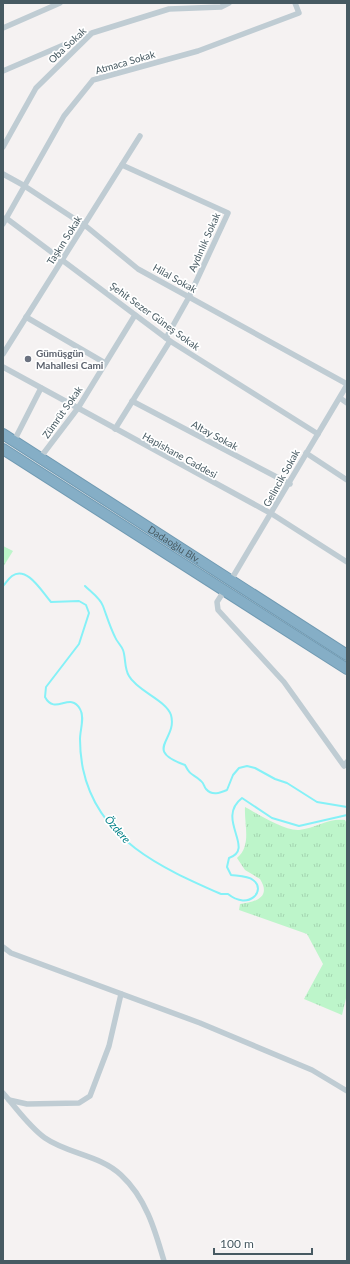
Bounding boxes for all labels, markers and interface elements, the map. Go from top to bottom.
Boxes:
street label: Oba Sokak [46,24,89,66]
street label: Atmaca Sokak [94,47,157,76]
street label: Aydınlık Sokak [186,210,223,273]
street label: Taşkın Sokak [44,212,84,267]
street label: Hilal Sokak [151,261,200,295]
street label: Şehit Sezer Güneş Sokak [108,279,203,353]
place label: Gümüşgün Mahallesi Cami [36,347,104,371]
marker: Gümüşgün Mahallesi Cami [23,354,33,364]
street label: Zümrüt Sokak [40,383,85,440]
street label: Altay Sokak [190,418,241,453]
street label: Hapishane Caddesi [141,429,219,481]
street label: Gelincik Sokak [260,446,302,509]
street label: Dadaoğlu Blv. [146,523,203,566]
water label: Özdere [102,812,134,846]
scale bar [214,1230,312,1256]
text: 100 m [220,1236,254,1251]

